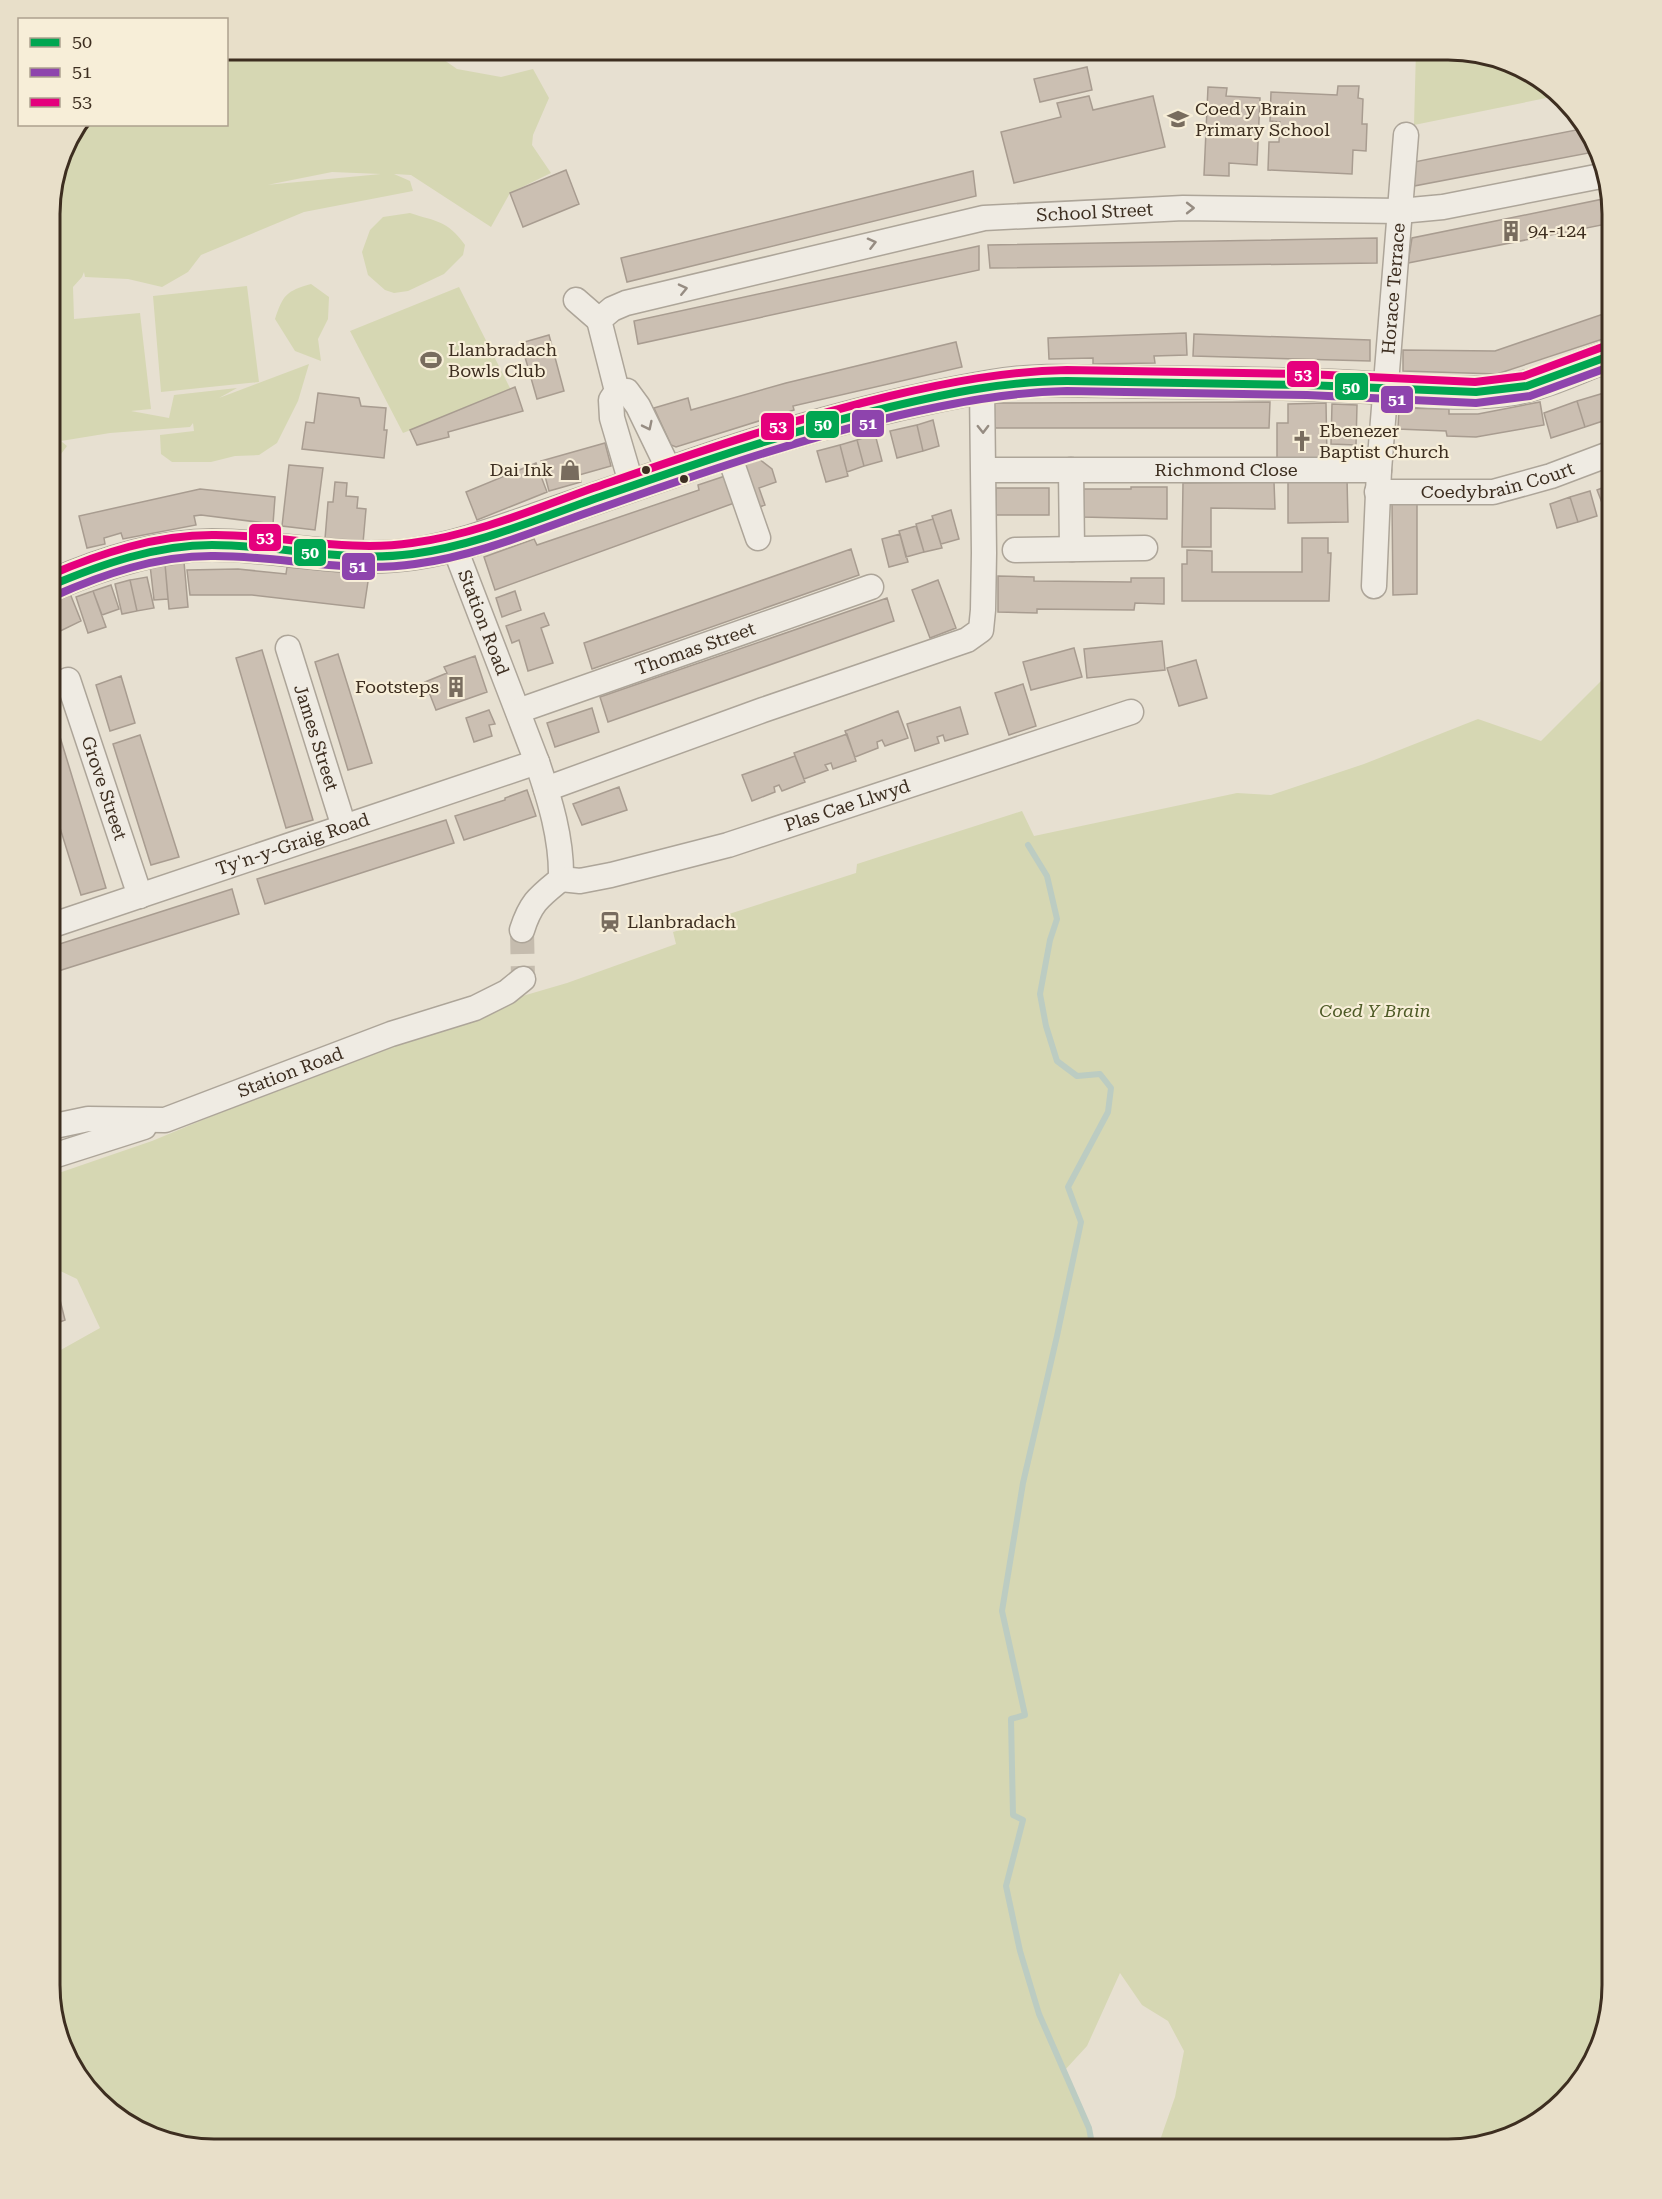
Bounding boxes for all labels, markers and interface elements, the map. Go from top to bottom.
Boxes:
legend [18,18,228,126]
text: 50 [72,31,92,52]
text: 51 [72,61,92,82]
text: 53 [72,91,92,112]
place label: Coed y Brain Primary School [1195,98,1330,140]
school or university icon: Coed y Brain Primary School [1166,107,1190,131]
street label: School Street [1036,198,1154,225]
one-way arrow [1186,202,1195,214]
building icon: 94-124 [1499,219,1523,243]
place label: 94-124 [1528,220,1586,241]
street label: Horace Terrace [1377,222,1409,355]
one-way arrow [867,238,877,251]
one-way arrow [678,284,688,297]
place label: Llanbradach Bowls Club [448,339,557,381]
sports icon: Llanbradach Bowls Club [419,348,443,372]
line badge: 53 [1286,360,1320,388]
text: 53 [1294,365,1312,384]
line badge: 50 [1334,372,1369,401]
text: 50 [1342,378,1360,397]
line badge: 51 [1380,385,1414,414]
text: 51 [1388,390,1406,409]
line badge: 51 [851,409,885,438]
line badge: 50 [805,410,840,439]
line badge: 53 [760,412,795,441]
text: 51 [859,414,877,433]
text: 50 [814,415,832,434]
text: 53 [769,417,787,436]
one-way arrow [640,420,652,431]
place label: Ebenezer Baptist Church [1319,420,1450,462]
one-way arrow [977,424,990,433]
church icon: Ebenezer Baptist Church [1290,429,1314,453]
street label: Coedybrain Court [1421,457,1577,502]
shop icon: Dai Ink [558,458,582,482]
place label: Dai Ink [490,459,553,480]
street label: Richmond Close [1154,459,1298,480]
unlabelled marker [640,464,652,476]
unlabelled marker [678,473,690,485]
line badge: 53 [248,523,282,552]
text: 53 [256,528,274,547]
line badge: 50 [293,538,327,567]
text: 50 [301,543,319,562]
line badge: 51 [341,552,376,581]
text: 51 [349,557,367,576]
street label: Station Road [454,567,514,678]
street label: Thomas Street [632,617,758,679]
building icon: Footsteps [444,675,468,699]
place label: Footsteps [355,676,439,697]
street label: James Street [290,682,343,794]
street label: Grove Street [77,733,132,843]
street label: Plas Cae Llwyd [782,775,913,836]
street label: Ty'n-y-Graig Road [213,808,372,879]
station icon: Llanbradach [598,910,622,934]
place label: Llanbradach [627,911,736,932]
park label: Coed Y Brain [1319,1000,1431,1021]
street label: Station Road [234,1042,346,1101]

